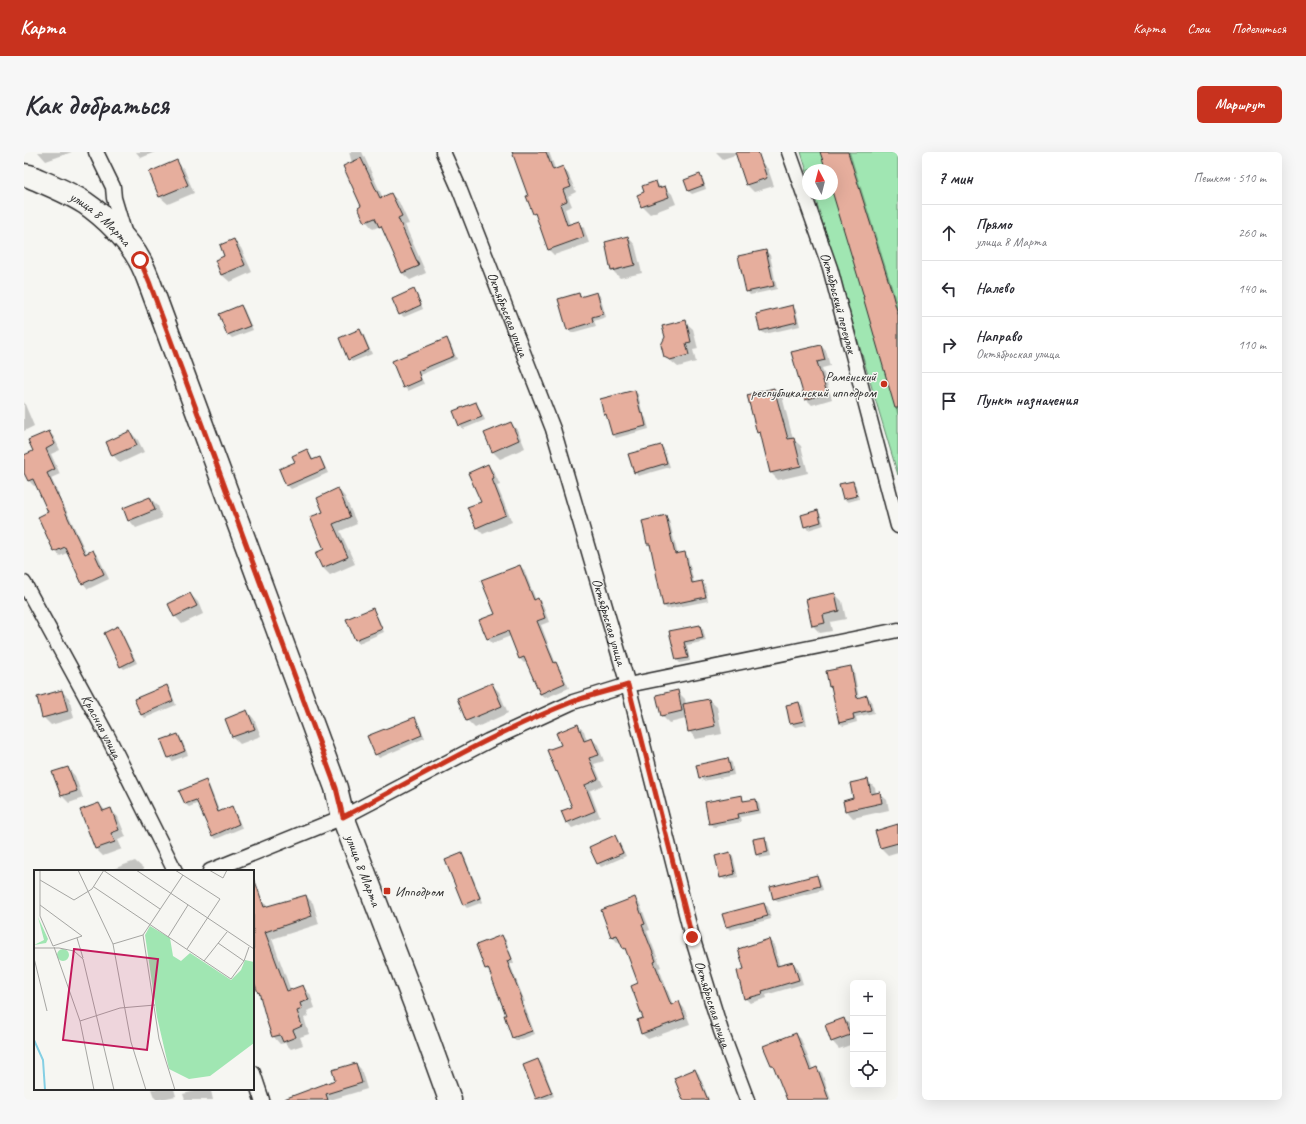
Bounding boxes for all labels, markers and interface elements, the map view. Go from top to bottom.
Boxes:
text: Карта [20,16,65,40]
text: Карта [1133,20,1165,37]
text: Слои [1187,20,1210,37]
text: Поделиться [1232,20,1286,37]
button: Маршрут [1197,86,1282,123]
text: Как добраться [24,87,169,122]
north arrow [802,164,838,200]
text: 7 мин [938,168,973,189]
text: Пешком · 510 m [1193,170,1266,186]
street label: улица 8 Марта [66,187,136,250]
text: Прямо [976,215,1012,234]
icon: ahead [938,222,960,244]
text: 260 m [1238,225,1266,241]
text: улица 8 Марта [976,234,1046,250]
street label: Октябрьский переулок [817,250,861,357]
route start [131,251,149,269]
street label: Октябрьская улица [484,270,533,360]
icon: left [938,278,960,300]
text: Налево [976,279,1014,298]
text: 140 m [1238,281,1266,297]
text: Направо [976,327,1022,346]
icon: right [938,334,960,356]
text: 110 m [1238,337,1266,353]
text: Октябрьская улица [976,346,1059,362]
place label: Раменский республиканский ипподром [751,368,878,401]
marker: Раменский республиканский ипподром [879,379,889,389]
icon: arrive [938,390,960,412]
text: Пункт назначения [976,391,1078,410]
street label: Октябрьская улица [589,576,631,668]
street label: Красная улица [78,691,126,762]
street label: улица 8 Марта [342,831,385,910]
inset map [34,870,254,1090]
place label: Ипподром [395,883,445,900]
marker: Ипподром [382,886,392,896]
route end [683,928,701,946]
street label: Октябрьская улица [691,959,735,1051]
map controls [850,980,886,1088]
button: + [850,980,886,1016]
button: − [850,1016,886,1052]
button: locate [850,1052,886,1088]

